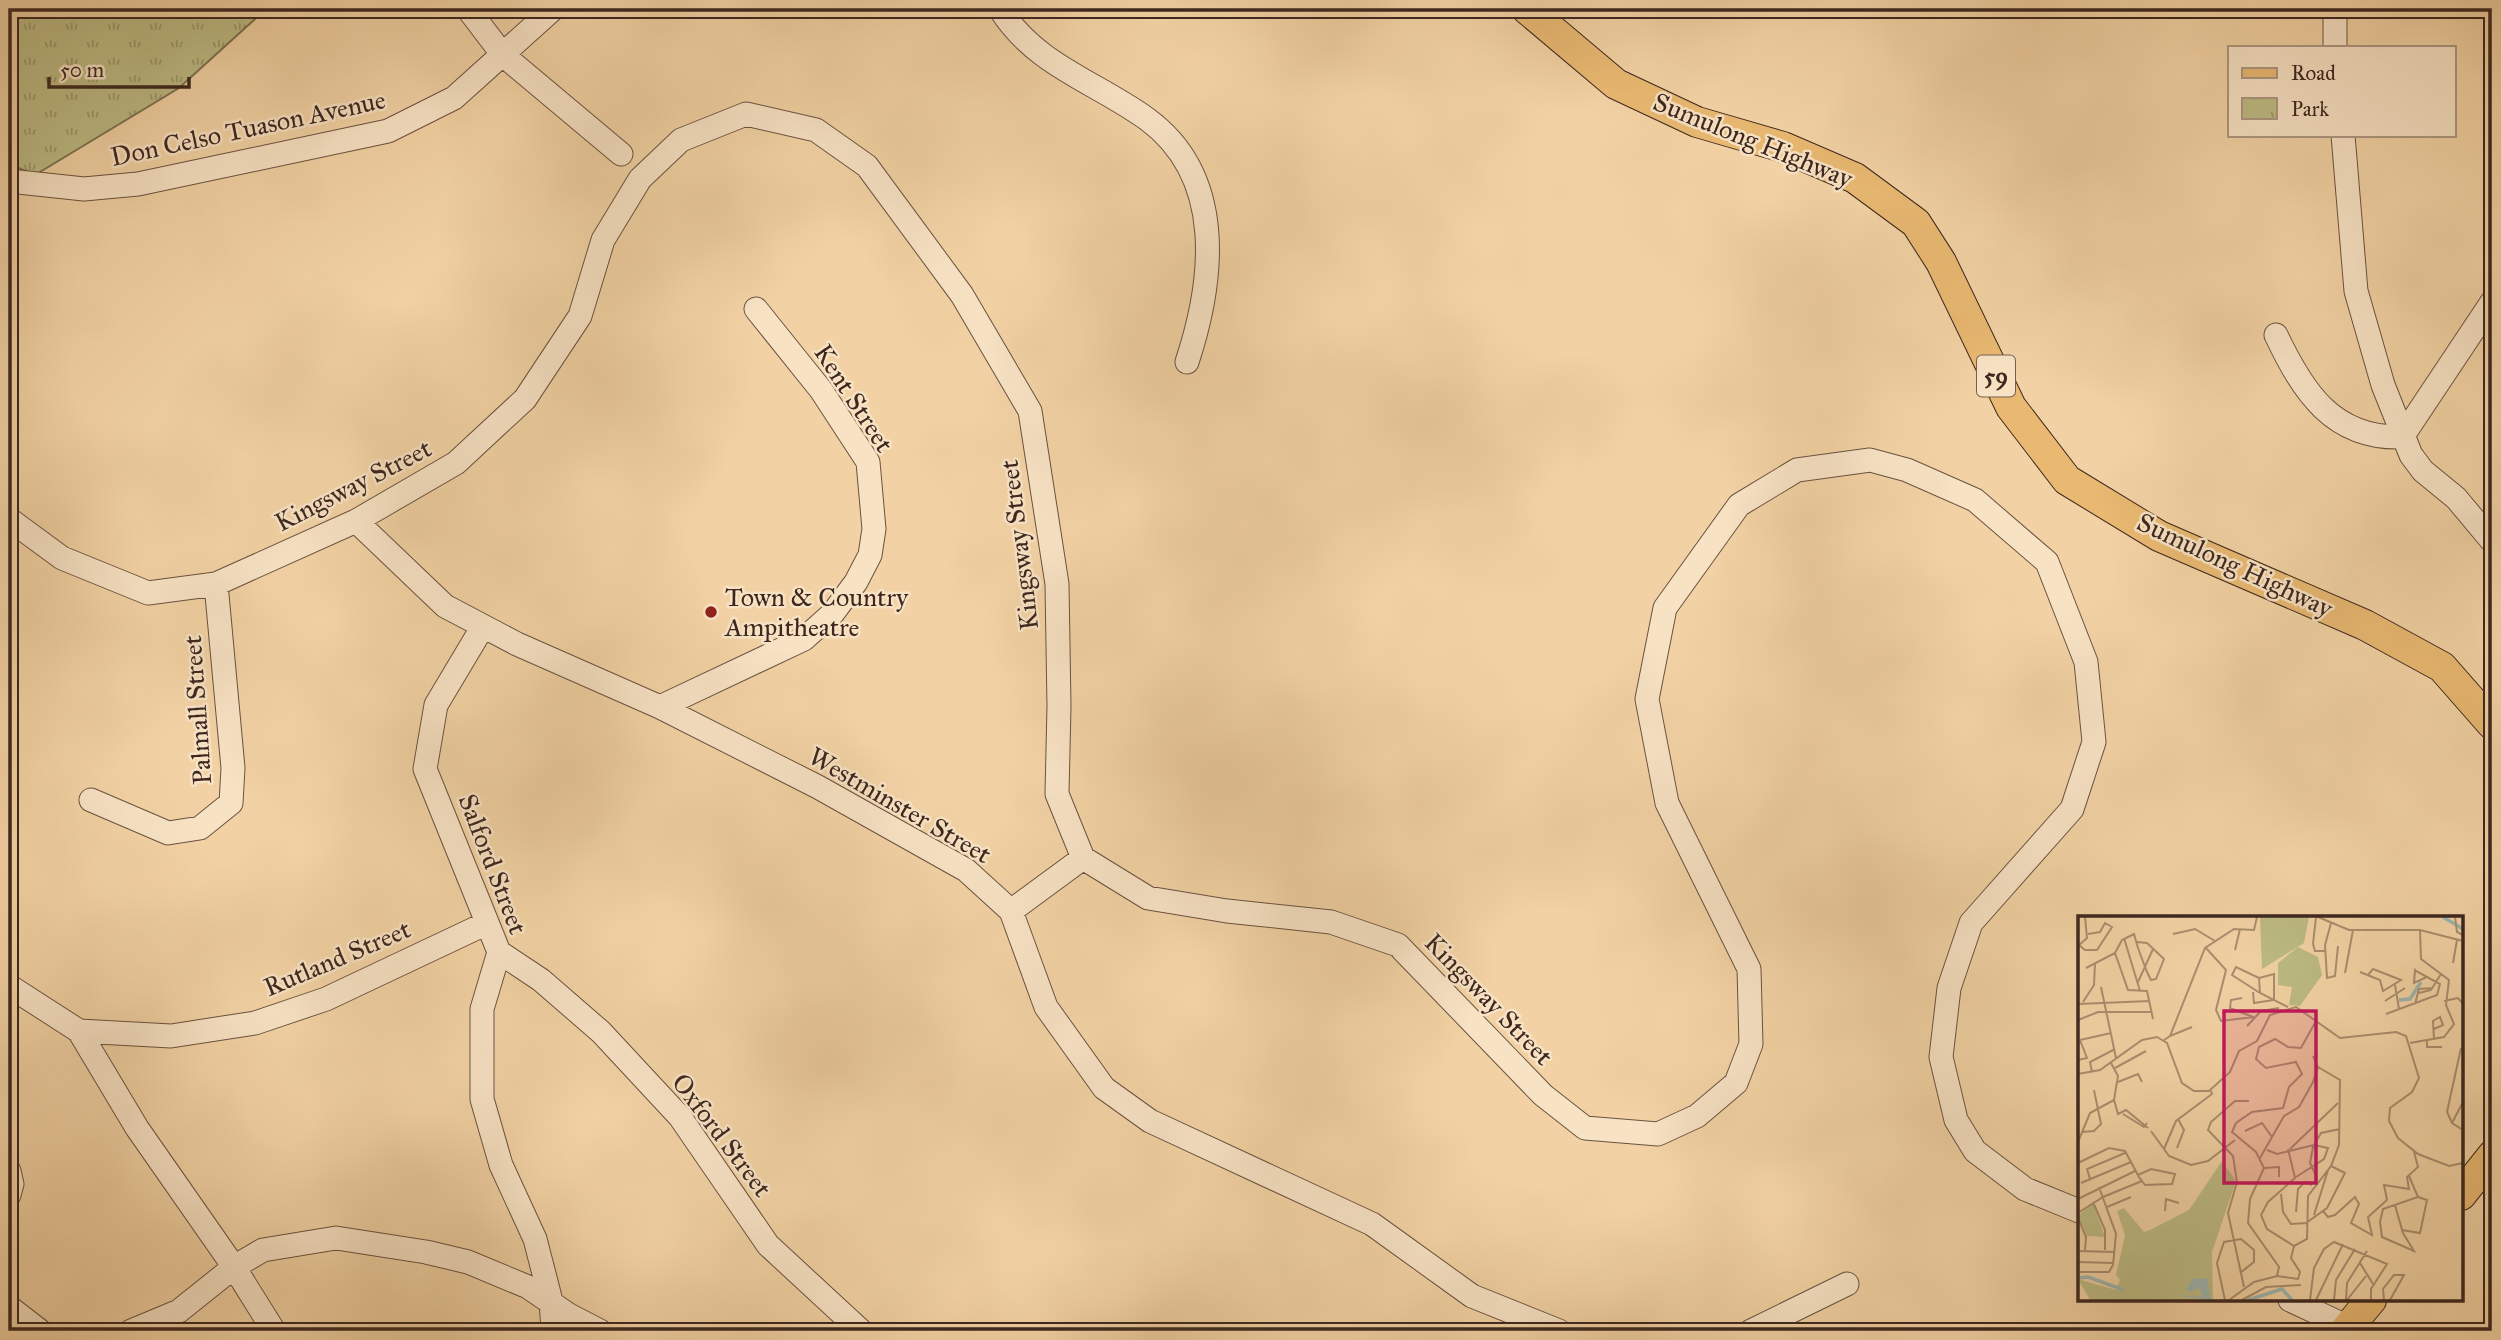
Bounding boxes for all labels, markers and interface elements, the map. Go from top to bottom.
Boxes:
scale bar [49,46,189,90]
legend [2228,46,2456,136]
text: 50 m [60,57,105,83]
text: Road [2291,60,2336,86]
street label: Don Celso Tuason Avenue [108,83,389,173]
street label: Sumulong Highway [1649,85,1858,195]
text: Park [2291,96,2329,122]
street label: Kent Street [807,338,901,458]
road number: 59 [1977,356,2015,396]
street label: Kingsway Street [269,432,437,538]
street label: Kingsway Street [993,458,1045,632]
street label: Sumulong Highway [2132,506,2339,625]
place label: Town & Country Ampitheatre [724,581,909,643]
marker: Town & Country Ampitheatre [703,604,719,620]
street label: Palmall Street [176,634,218,786]
street label: Westminster Street [803,740,997,870]
street label: Salford Street [452,789,534,939]
street label: Rutland Street [259,913,415,1003]
inset map [2078,916,2462,1302]
street label: Kingsway Street [1418,926,1560,1072]
street label: Oxford Street [665,1067,779,1203]

